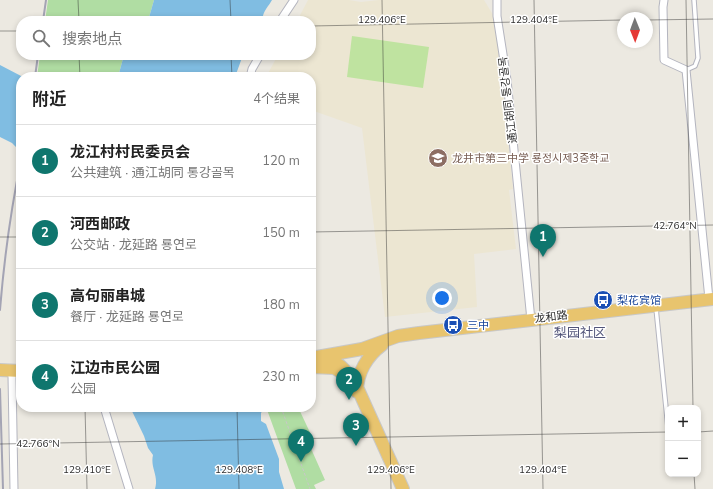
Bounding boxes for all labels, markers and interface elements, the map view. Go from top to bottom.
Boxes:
north arrow [617,12,653,48]
text: 129.406°E [358,13,406,27]
text: 129.404°E [510,13,558,27]
search box [16,16,316,60]
icon: search [30,27,52,49]
text: 搜索地点 [62,29,122,49]
street label: 通江胡同 통강골목 [495,56,521,144]
text: 附近 [32,88,66,111]
text: 4个结果 [253,90,300,108]
text: 龙江村村民委员会 [70,142,190,162]
school or university icon: 龙井市第三中学 룡정시제3중학교 [427,147,449,169]
place label: 龙井市第三中学 룡정시제3중학교 [452,151,609,166]
text: 1 [41,152,49,170]
text: 120 m [262,152,300,170]
text: 公共建筑 · 通江胡同 통강골목 [70,164,235,182]
text: 河西邮政 [70,214,130,234]
text: 42.764°N [653,219,697,233]
text: 2 [41,224,49,242]
text: 150 m [262,224,300,242]
pin: 1 [530,224,556,257]
text: 公交站 · 龙延路 룡연로 [70,236,197,254]
text: 高句丽串城 [70,286,145,306]
your location [432,288,452,308]
bus stop icon: 梨花宾馆 [592,289,614,311]
place label: 梨花宾馆 [617,293,661,308]
text: 3 [41,296,49,314]
text: 180 m [262,296,300,314]
text: 餐厅 · 龙延路 룡연로 [70,308,184,326]
street label: 龙和路 [534,308,568,326]
bus stop icon: 三中 [442,314,464,336]
place label: 三中 [467,318,489,333]
district label: 梨园社区 [554,324,606,342]
text: 江边市民公园 [70,358,160,378]
pin: 2 [336,367,362,400]
text: 4 [41,368,49,386]
text: 230 m [262,368,300,386]
text: 公园 [70,380,96,398]
map controls [665,405,701,477]
button: + [665,405,701,441]
pin: 3 [343,413,369,446]
pin: 4 [288,429,314,462]
text: 42.766°N [16,437,60,451]
button: − [665,441,701,477]
text: 129.410°E [63,463,111,477]
text: 129.408°E [215,463,263,477]
text: 129.406°E [367,463,415,477]
text: 129.404°E [519,463,567,477]

